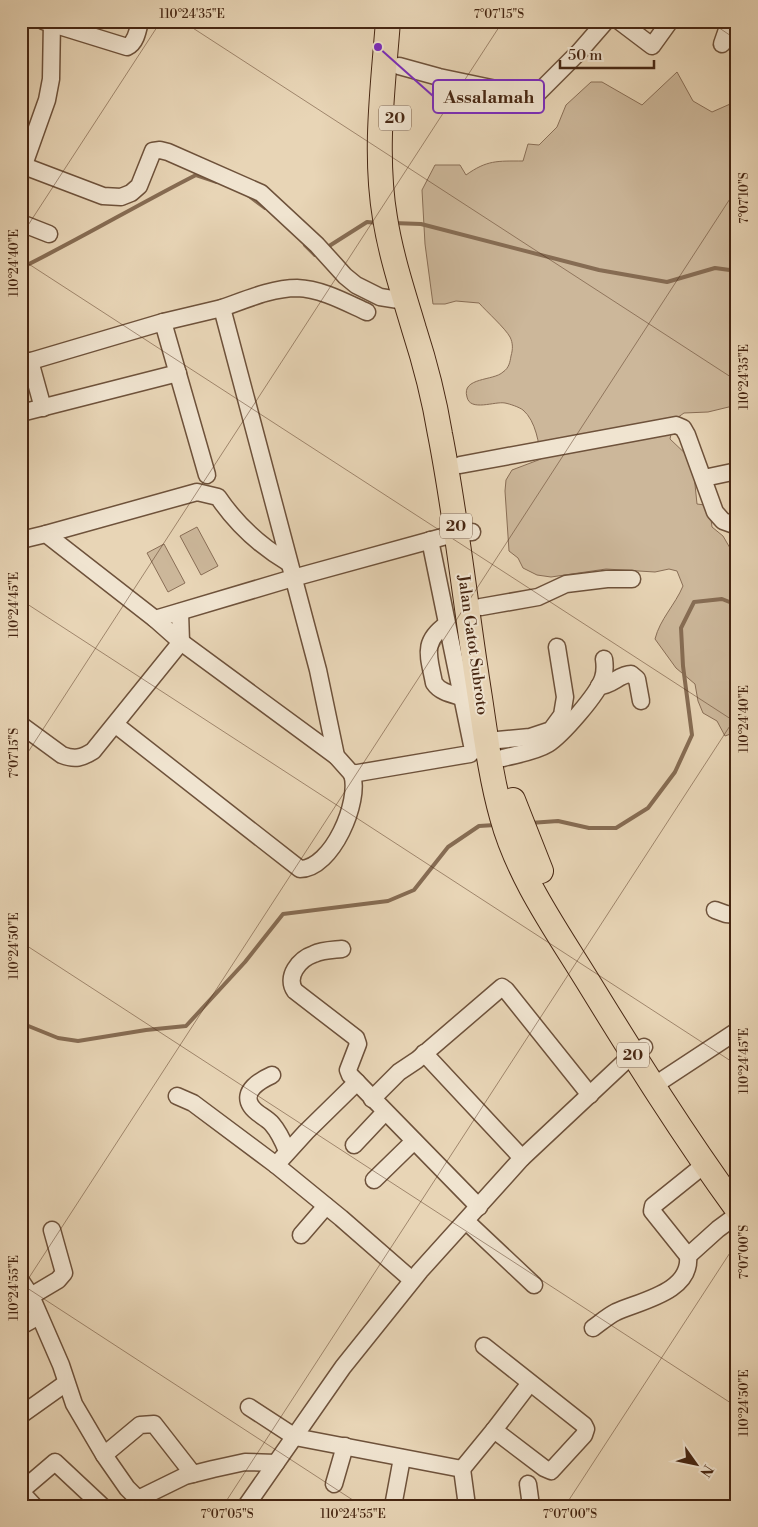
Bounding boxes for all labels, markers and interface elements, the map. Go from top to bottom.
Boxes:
text: 110°24'35"E [159,7,225,22]
text: 7°07'15"S [474,7,524,22]
scale bar [560,38,654,70]
text: 50 m [568,46,602,65]
callout: Assalamah [433,80,544,113]
text: Assalamah [443,86,534,109]
road number: 20 [379,106,411,130]
text: 7°07'10"S [737,172,752,224]
text: 110°24'40"E [7,229,22,297]
text: 110°24'35"E [737,344,752,410]
road number: 20 [440,514,472,538]
text: 110°24'45"E [7,572,22,638]
street label: Jalan Gatot Subroto [453,573,493,716]
text: 110°24'40"E [737,685,752,753]
text: 7°07'15"S [7,728,22,778]
text: 110°24'50"E [7,912,22,980]
text: 110°24'45"E [737,1028,752,1094]
road number: 20 [617,1042,649,1068]
text: 7°07'00"S [737,1225,752,1279]
text: 110°24'55"E [7,1255,22,1321]
text: 110°24'50"E [737,1369,752,1437]
north arrow [670,1440,720,1490]
text: N [695,1461,717,1480]
text: 7°07'05"S [200,1507,254,1522]
text: 110°24'55"E [320,1507,386,1522]
text: 7°07'00"S [543,1507,597,1522]

